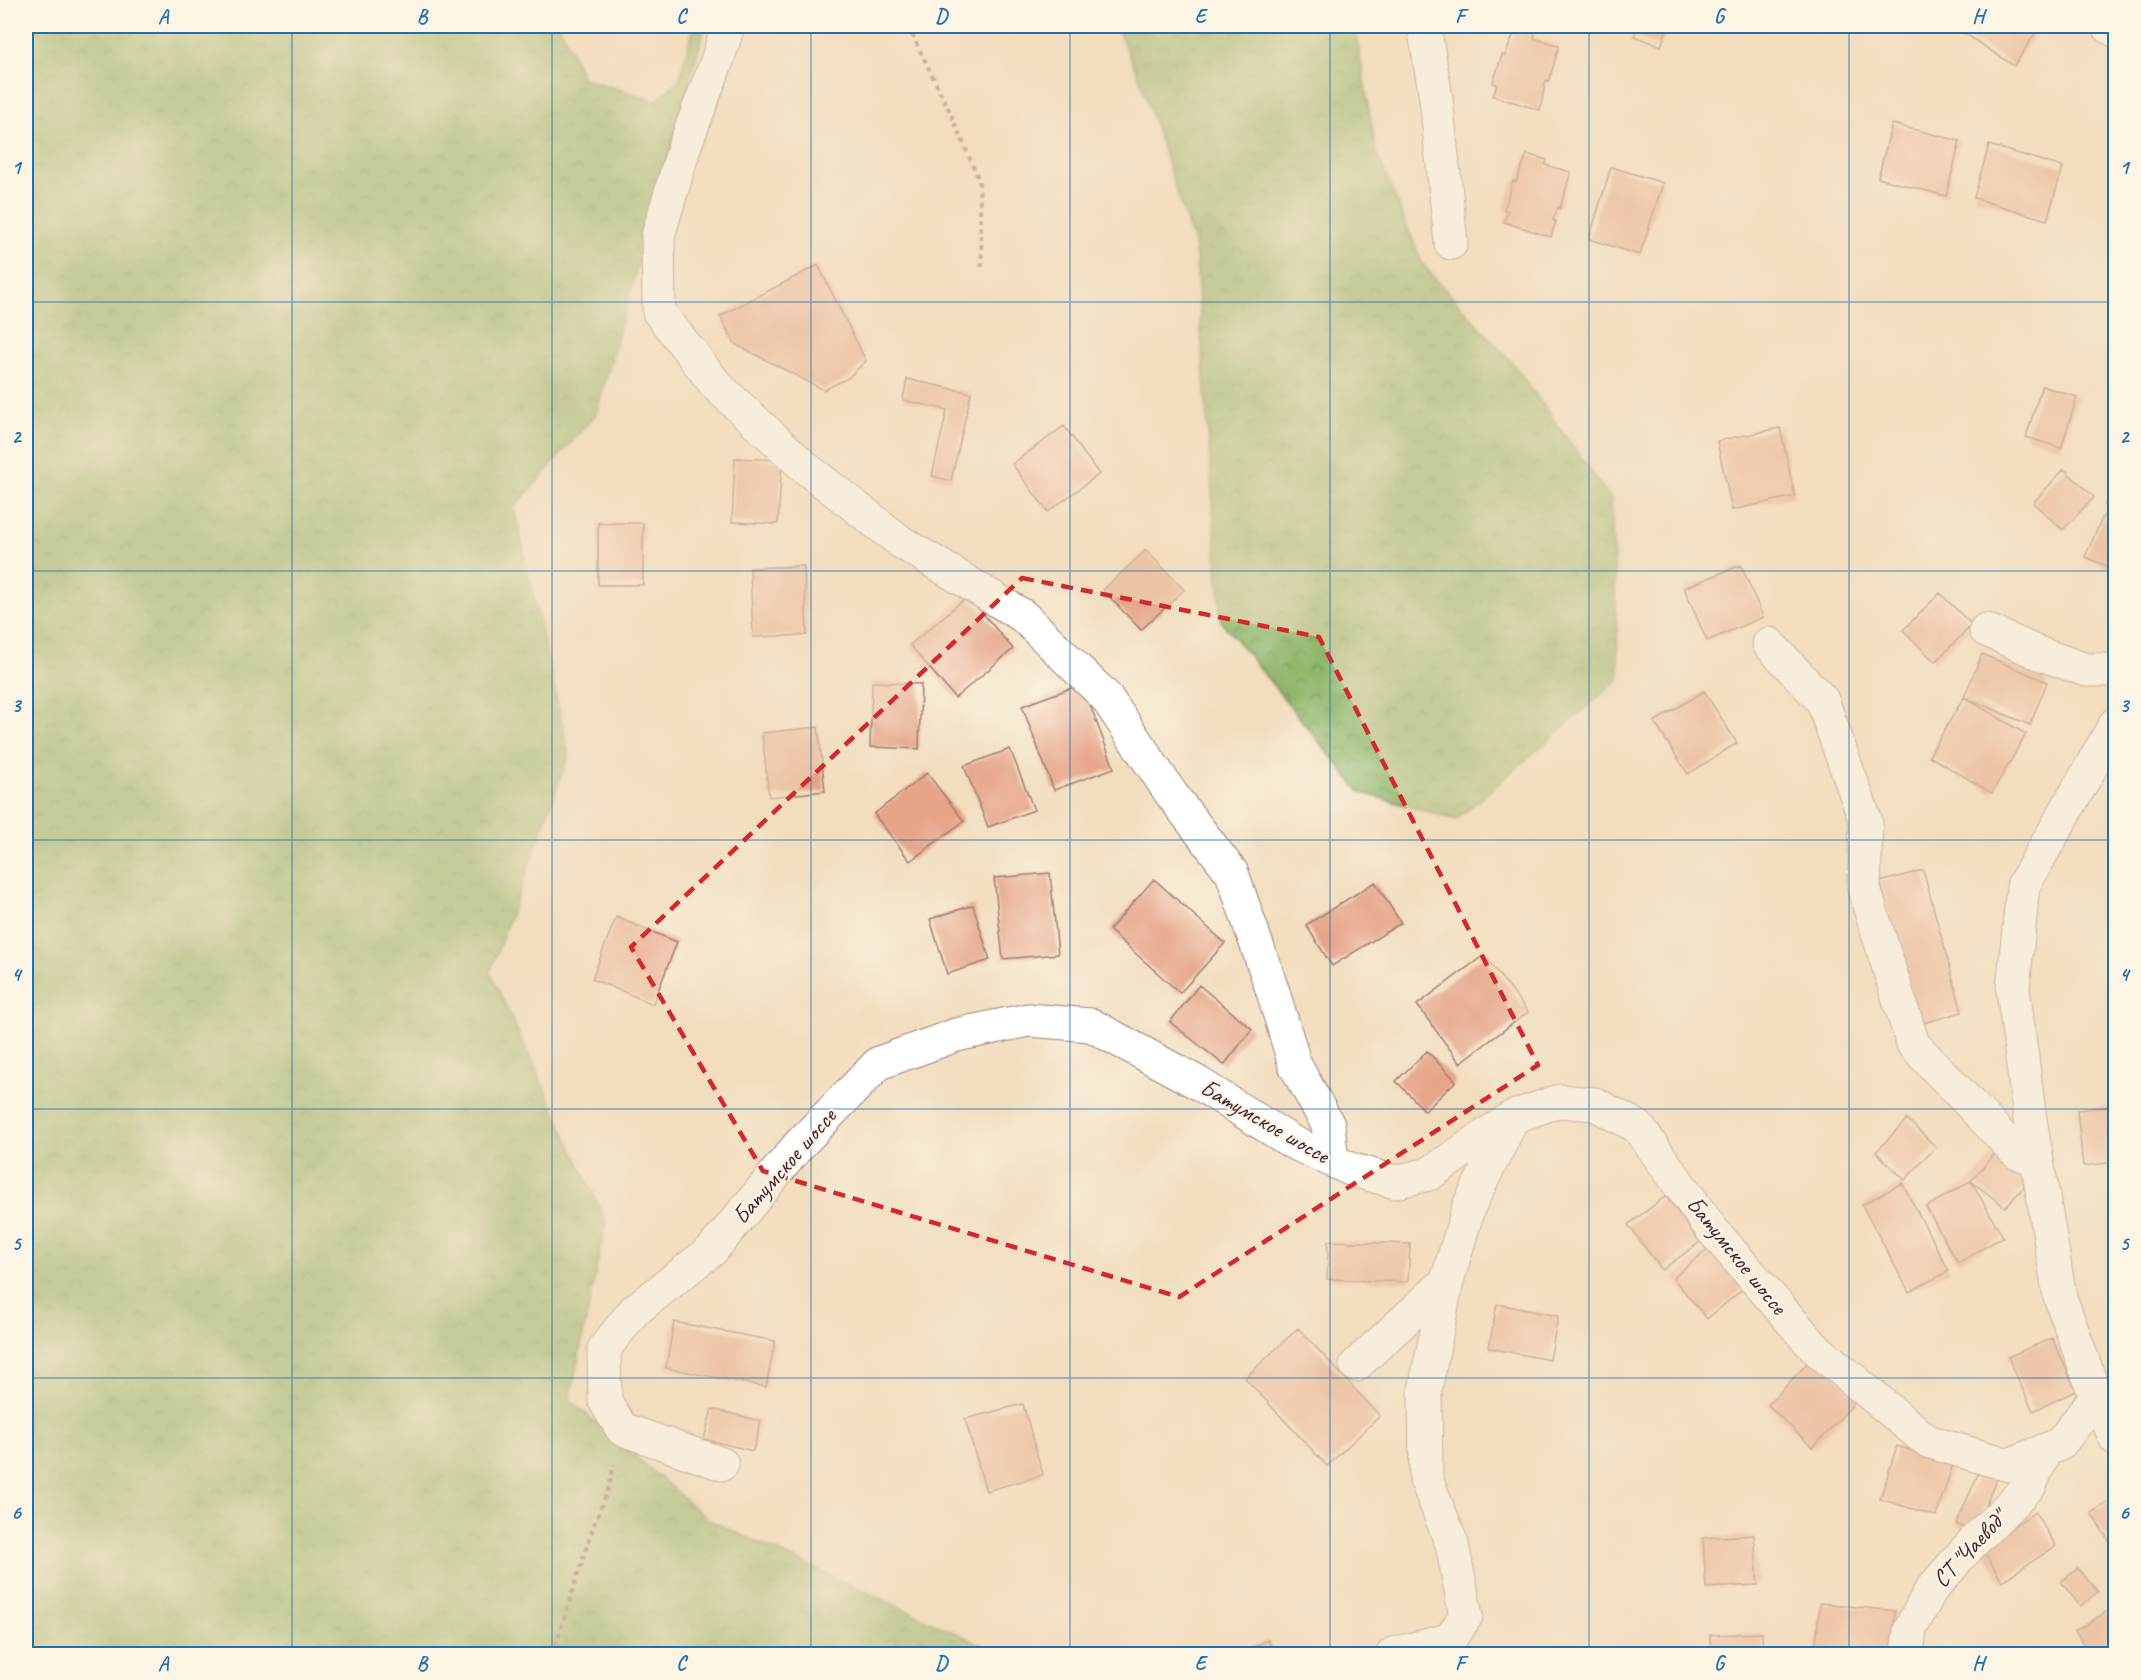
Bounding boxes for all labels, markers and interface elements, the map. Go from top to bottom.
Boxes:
text: A [158,4,170,29]
text: B [417,4,429,29]
text: C [676,4,688,29]
text: D [935,4,949,29]
text: E [1195,4,1209,29]
text: F [1455,4,1469,29]
text: G [1714,4,1727,29]
text: H [1972,4,1987,29]
text: 1 [12,155,23,180]
text: 1 [2120,155,2131,180]
text: 2 [12,424,23,449]
text: 2 [2120,424,2131,449]
text: 3 [12,693,23,718]
text: 3 [2120,693,2131,718]
text: 4 [12,962,24,987]
text: 4 [2120,962,2132,987]
street label: Батумское шоссе [1195,1072,1337,1171]
street label: Батумское шоссе [726,1100,844,1230]
street label: Батумское шоссе [1680,1190,1795,1322]
text: 5 [12,1231,23,1256]
text: 5 [2120,1231,2131,1256]
text: 6 [11,1500,22,1525]
text: 6 [2119,1500,2130,1525]
street label: СТ "Чаевод" [1926,1501,2016,1594]
text: A [158,1651,170,1676]
text: B [417,1651,429,1676]
text: C [676,1651,688,1676]
text: D [935,1651,949,1676]
text: E [1195,1651,1209,1676]
text: F [1455,1651,1469,1676]
text: G [1714,1651,1727,1676]
text: H [1972,1651,1987,1676]

